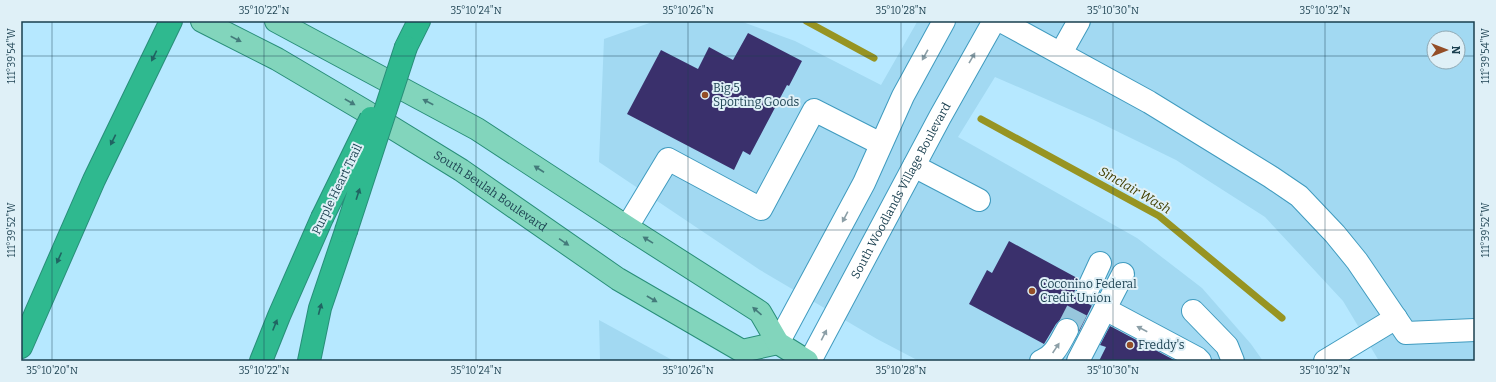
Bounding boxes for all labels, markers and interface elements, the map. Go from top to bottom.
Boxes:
text: 35°10'22"N [239,5,289,17]
text: 35°10'24"N [450,5,502,17]
text: 35°10'26"N [662,5,714,17]
text: 35°10'28"N [875,5,927,17]
text: 35°10'30"N [1087,5,1139,17]
text: 35°10'32"N [1299,5,1351,17]
text: 111°39'54"W [6,28,18,84]
text: 111°39'54"W [1480,28,1492,84]
north arrow [1426,30,1466,70]
one-way arrow [231,36,242,42]
text: N [1449,46,1462,55]
one-way arrow [922,49,928,61]
one-way arrow [151,50,157,62]
one-way arrow [969,52,976,64]
place label: Big 5 Sporting Goods [713,81,800,109]
marker: Big 5 Sporting Goods [700,90,710,100]
one-way arrow [344,99,356,106]
one-way arrow [422,99,433,106]
street label: South Woodlands Village Boulevard [848,100,954,281]
one-way arrow [110,134,116,146]
street label: Purple Heart Trail [309,141,365,237]
street label: South Beulah Boulevard [431,148,549,234]
water label: Sinclair Wash [1096,163,1174,217]
one-way arrow [533,166,545,173]
one-way arrow [355,188,361,200]
text: 111°39'52"W [6,202,18,257]
text: 111°39'52"W [1480,202,1492,257]
one-way arrow [842,211,849,223]
one-way arrow [642,237,654,244]
one-way arrow [559,238,569,246]
one-way arrow [56,253,62,264]
place label: Coconino Federal Credit Union [1040,277,1137,305]
marker: Coconino Federal Credit Union [1027,286,1037,296]
one-way arrow [646,295,658,302]
one-way arrow [317,303,323,315]
one-way arrow [752,306,762,315]
one-way arrow [273,318,279,330]
one-way arrow [1136,325,1148,332]
one-way arrow [820,329,827,341]
place label: Freddy's [1138,338,1185,352]
marker: Freddy's [1125,340,1135,350]
one-way arrow [1053,342,1060,354]
text: 35°10'20"N [26,365,78,377]
text: 35°10'22"N [239,365,289,377]
text: 35°10'24"N [450,365,502,377]
text: 35°10'26"N [662,365,714,377]
text: 35°10'28"N [875,365,927,377]
text: 35°10'30"N [1087,365,1139,377]
text: 35°10'32"N [1299,365,1351,377]

